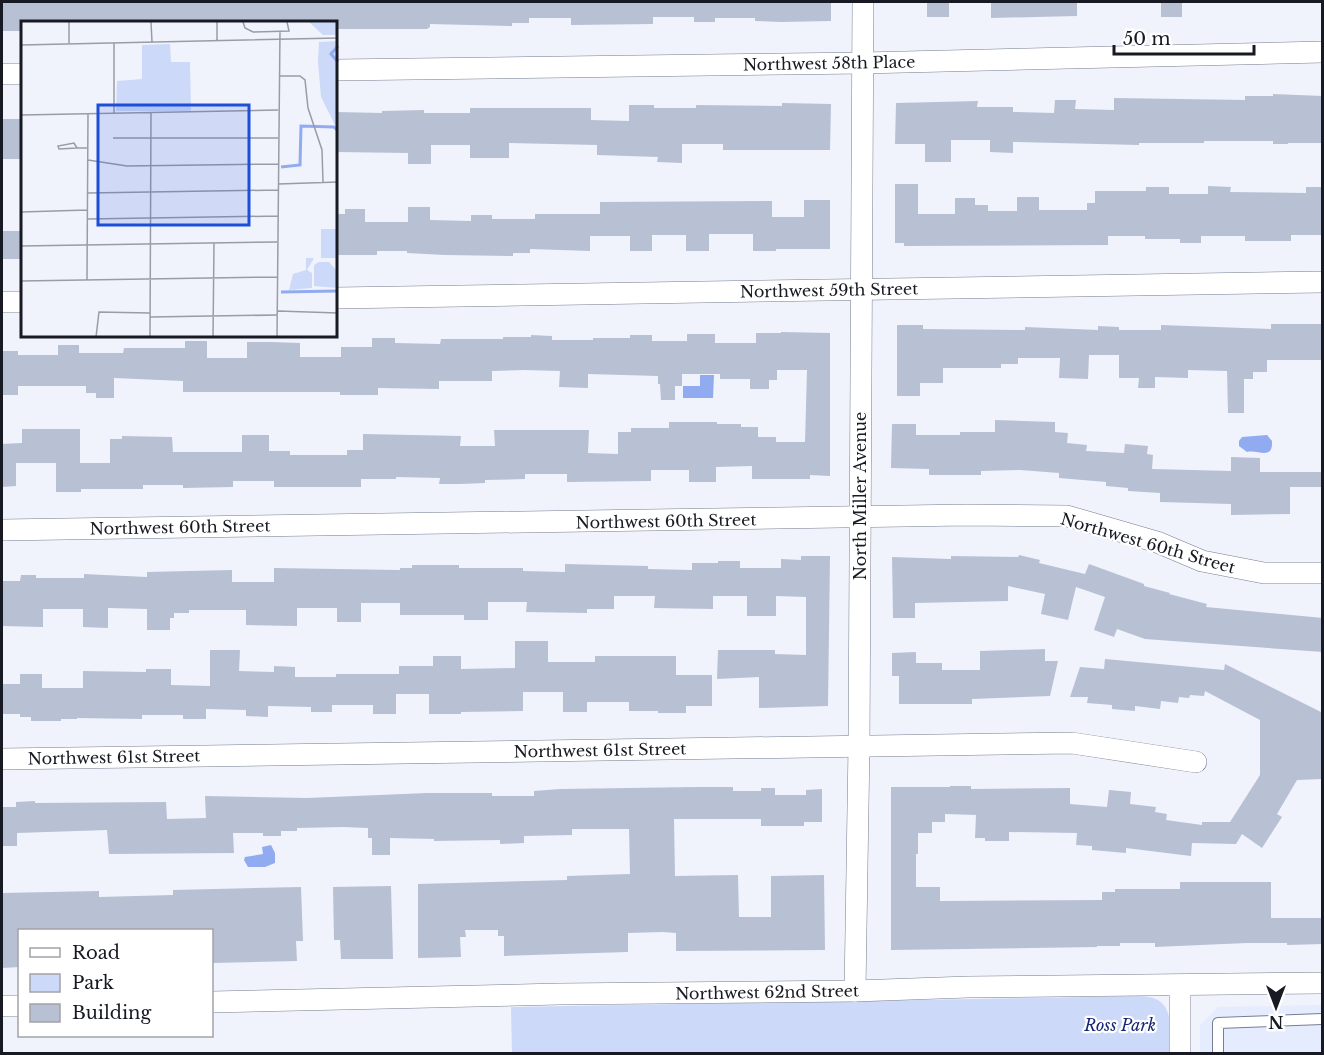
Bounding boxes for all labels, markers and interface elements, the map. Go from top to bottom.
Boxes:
scale bar [1114,18,1254,56]
inset map [21,21,338,338]
text: 50 m [1123,28,1171,50]
street label: Northwest 58th Place [743,51,915,75]
street label: Northwest 59th Street [740,278,918,302]
street label: North Miller Avenue [850,412,870,580]
street label: Northwest 60th Street [1058,508,1238,578]
street label: Northwest 60th Street [575,509,757,533]
street label: Northwest 60th Street [89,515,271,539]
street label: Northwest 61st Street [514,738,686,762]
street label: Northwest 61st Street [28,745,200,769]
legend [18,929,213,1037]
text: Road [72,942,120,964]
text: Park [72,972,114,994]
north arrow [1246,977,1306,1037]
street label: Northwest 62nd Street [675,980,859,1004]
text: Building [72,1002,151,1024]
text: N [1268,1012,1284,1032]
park label: Ross Park [1083,1015,1156,1035]

